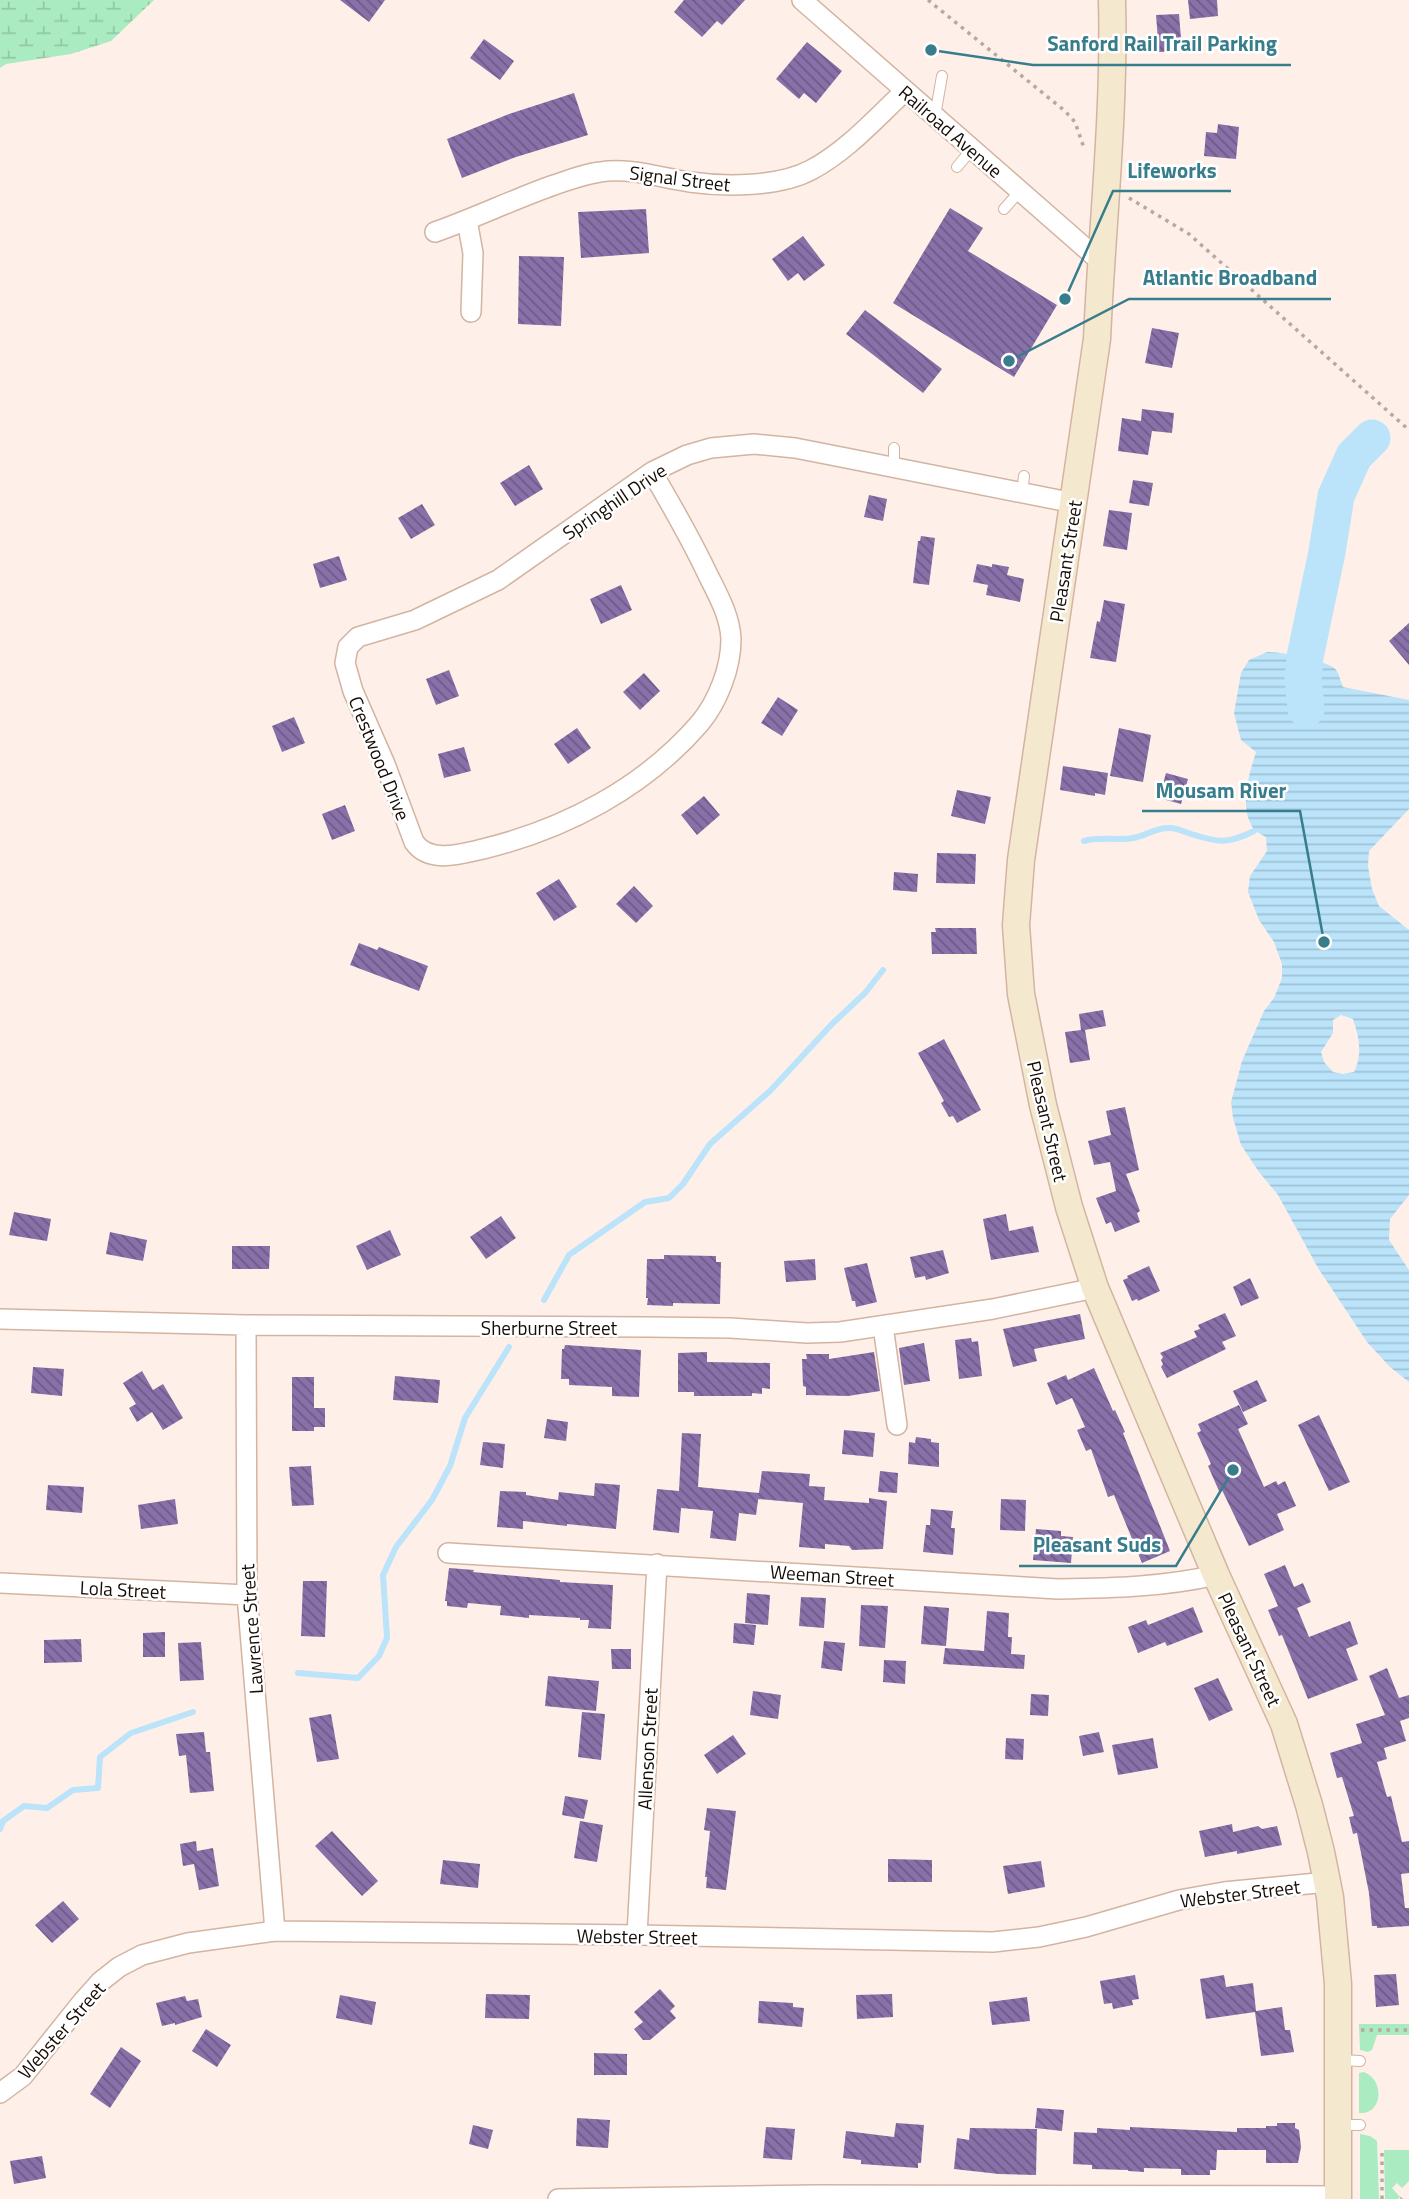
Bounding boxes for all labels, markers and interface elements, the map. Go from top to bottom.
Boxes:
callout: Sanford Rail Trail Parking [1033,23,1291,65]
text: Sanford Rail Trail Parking [1047,27,1277,59]
street label: Railroad Avenue [893,78,1009,184]
callout: Lifeworks [1113,149,1231,191]
text: Lifeworks [1127,154,1217,186]
street label: Signal Street [628,157,732,199]
callout: Atlantic Broadband [1129,257,1331,299]
text: Atlantic Broadband [1143,261,1317,293]
street label: Springhill Drive [556,455,672,547]
street label: Pleasant Street [1041,498,1089,624]
street label: Crestwood Drive [342,691,418,825]
callout: Mousam River [1142,769,1300,811]
text: Mousam River [1156,774,1287,806]
street label: Pleasant Street [1020,1058,1076,1185]
street label: Sherburne Street [481,1313,617,1342]
callout: Pleasant Suds [1019,1524,1176,1566]
text: Pleasant Suds [1033,1528,1161,1560]
street label: Weeman Street [769,1556,895,1594]
street label: Lawrence Street [232,1563,270,1695]
street label: Lola Street [79,1572,167,1606]
street label: Pleasant Street [1211,1587,1289,1711]
street label: Allenson Street [629,1687,665,1811]
street label: Webster Street [1178,1871,1302,1915]
street label: Webster Street [576,1920,698,1952]
street label: Webster Street [10,1975,112,2085]

